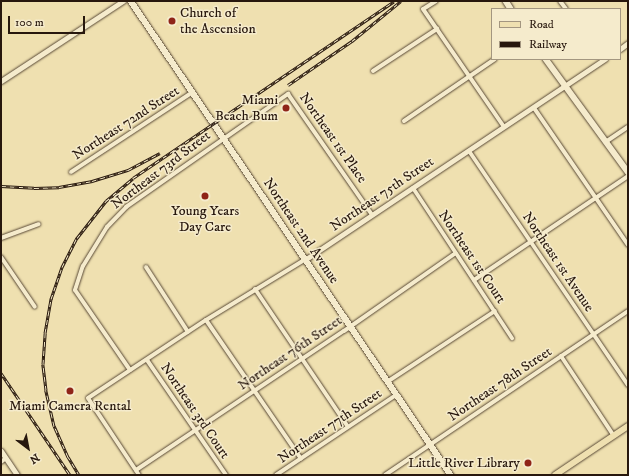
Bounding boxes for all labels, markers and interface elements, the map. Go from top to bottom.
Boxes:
place label: Church of the Ascension [180,5,256,38]
scale bar [10,8,87,34]
legend [491,8,621,60]
text: 100 m [15,15,44,30]
marker: Church of the Ascension [167,16,177,26]
text: Road [529,17,554,32]
text: Railway [529,37,567,52]
street label: Northeast 72nd Street [70,82,182,164]
street label: Northeast 1st Place [296,90,370,186]
place label: Miami Beach Bum [215,92,278,124]
marker: Miami Beach Bum [281,103,291,113]
street label: Northeast 73rd Street [108,127,214,213]
street label: Northeast 75th Street [327,153,437,235]
street label: Northeast 2nd Avenue [260,175,342,287]
marker: Young Years Day Care [200,191,210,201]
place label: Young Years Day Care [171,203,239,236]
street label: Northeast 1st Court [435,207,509,307]
street label: Northeast 1st Avenue [518,209,598,315]
street label: Northeast 76th Street [235,312,345,394]
street label: Northeast 78th Street [445,343,555,425]
street label: Northeast 3rd Court [157,360,233,462]
street label: Northeast 77th Street [275,385,385,467]
marker: Miami Camera Rental [65,386,75,396]
place label: Miami Camera Rental [9,398,131,414]
north arrow [8,428,48,468]
text: N [27,450,42,467]
place label: Little River Library [408,455,520,471]
marker: Little River Library [523,458,533,468]

